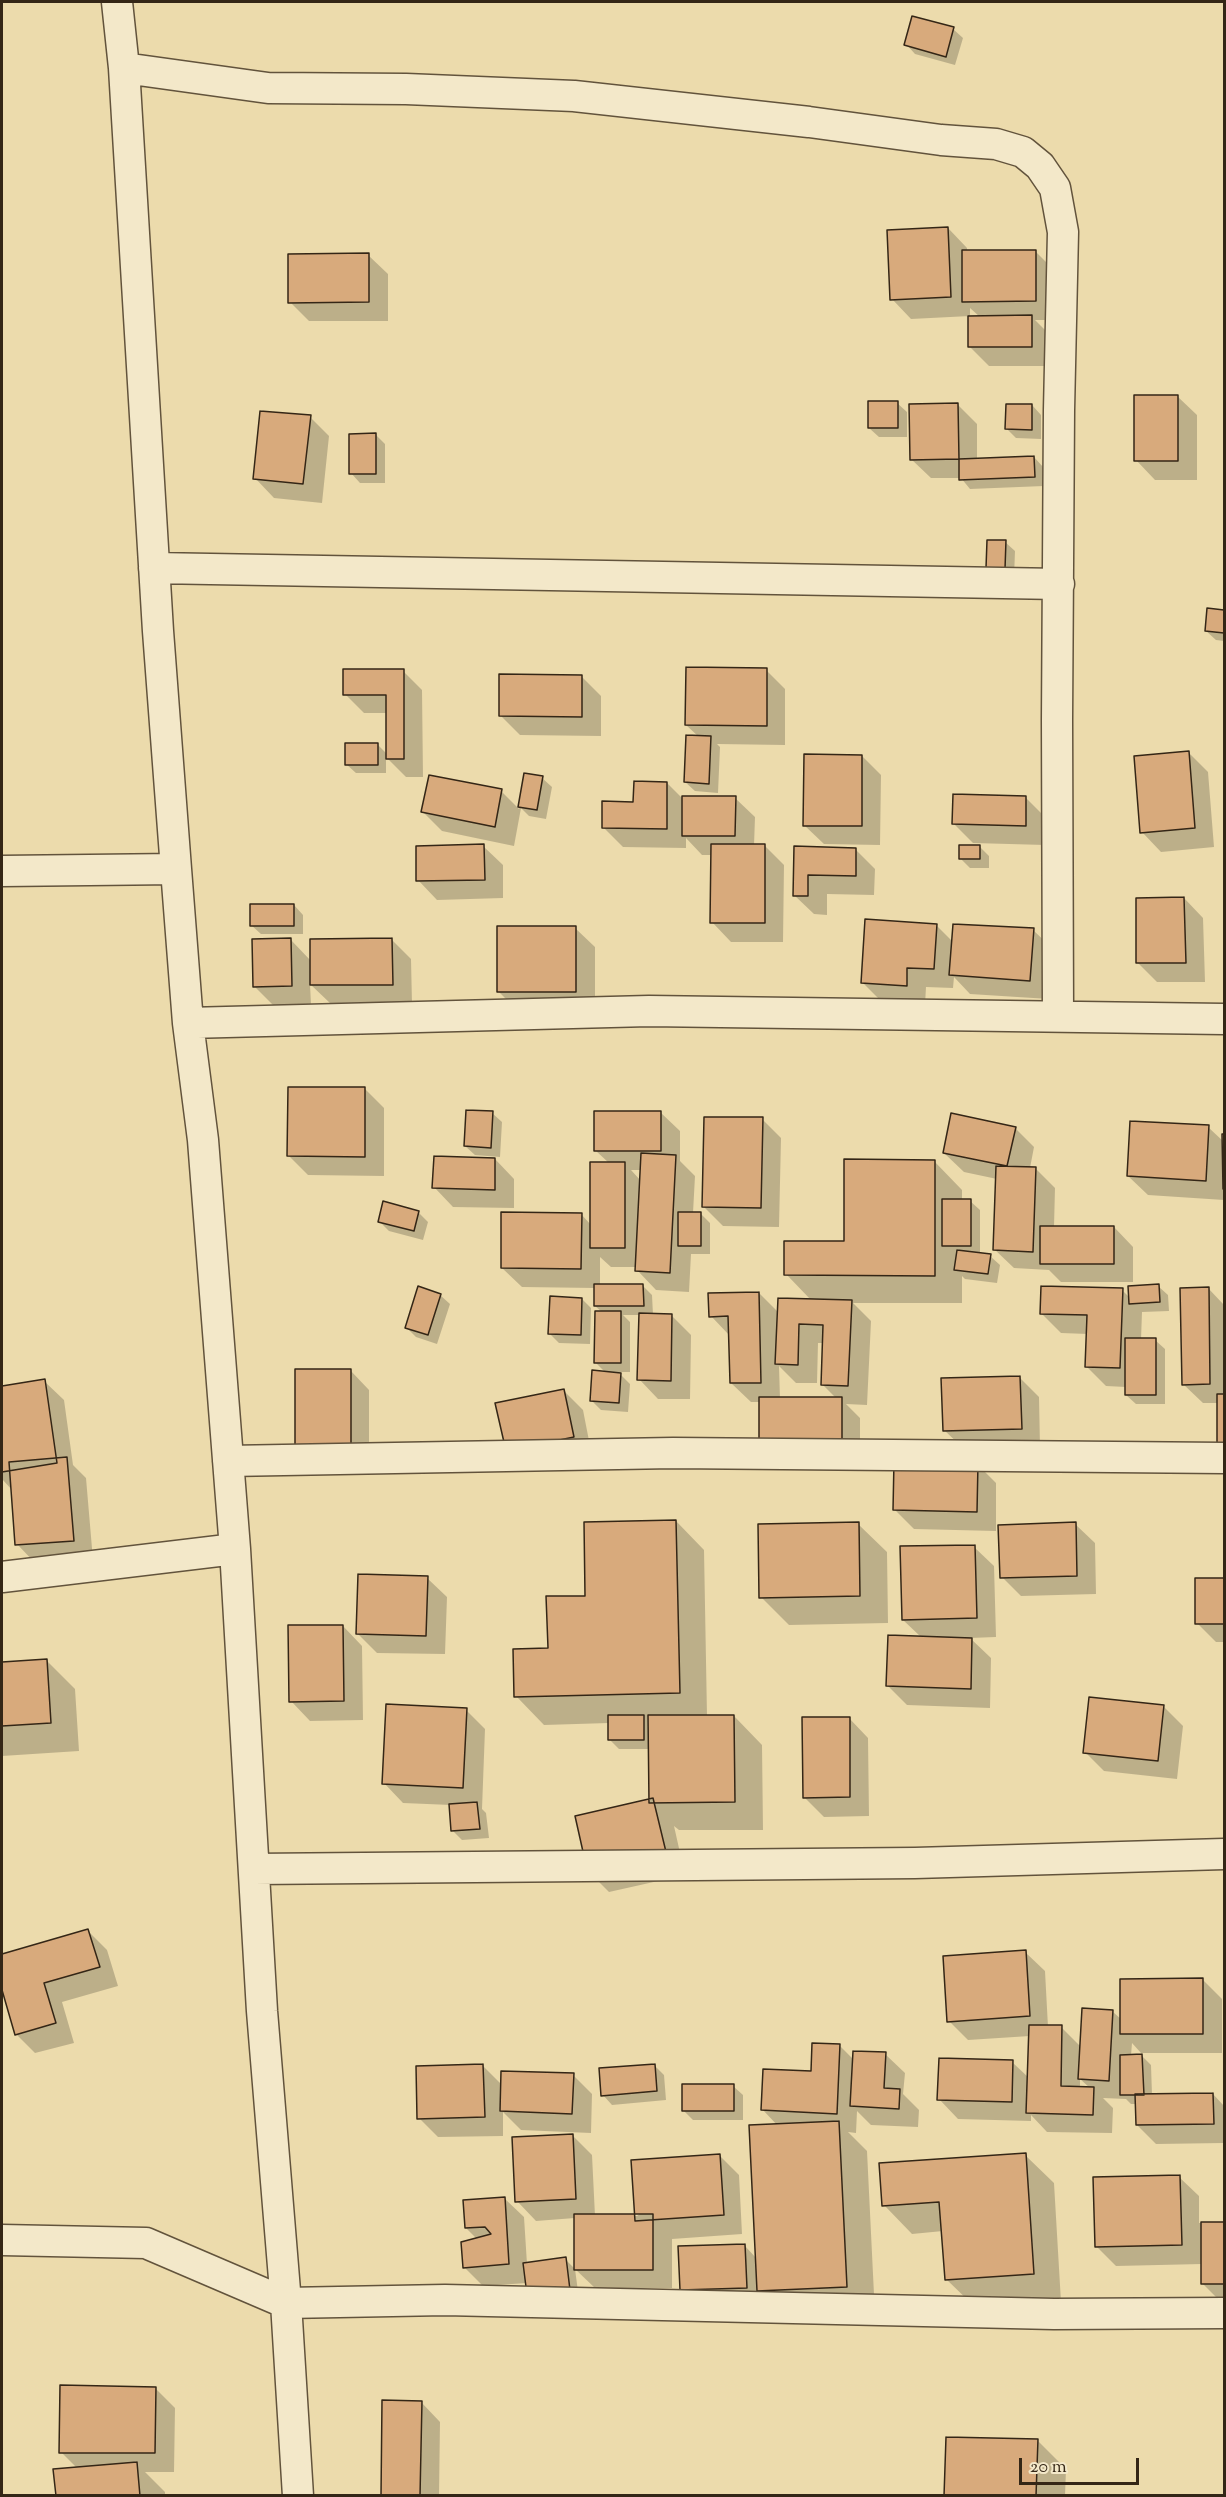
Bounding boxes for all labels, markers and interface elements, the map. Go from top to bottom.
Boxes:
scale bar [1022,2446,1142,2484]
text: 20 m [1030,2455,1067,2481]

